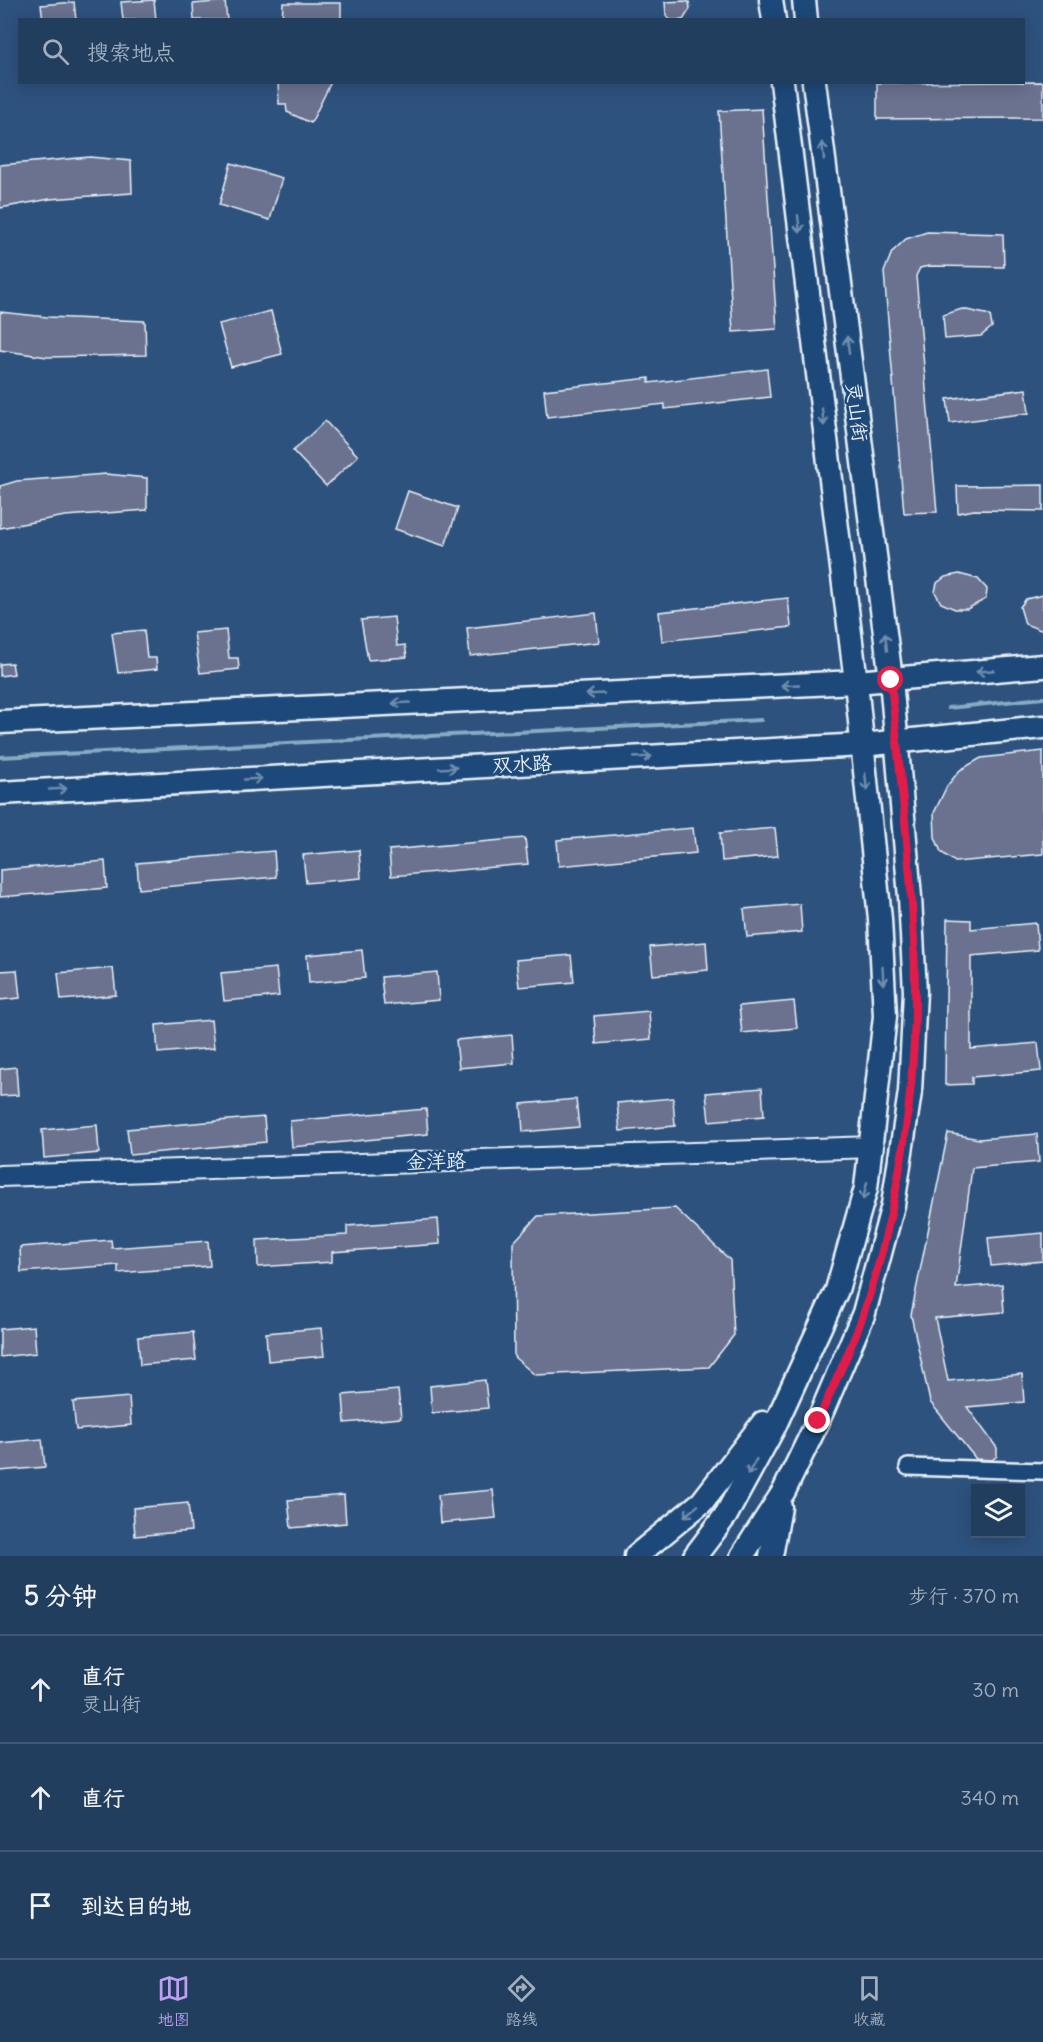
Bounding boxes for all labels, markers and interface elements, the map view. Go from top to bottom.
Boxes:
search box [18,18,1025,84]
icon: search [39,35,72,68]
text: 搜索地点 [87,38,175,66]
one-way arrow [817,142,828,162]
one-way arrow [794,214,805,233]
one-way arrow [842,335,853,355]
street label: 灵山街 [841,381,874,443]
one-way arrow [818,407,829,427]
one-way arrow [880,633,891,653]
route start [877,666,903,692]
one-way arrow [975,666,995,677]
one-way arrow [781,680,801,691]
one-way arrow [586,689,606,700]
one-way arrow [391,698,411,709]
street label: 双水路 [491,749,554,778]
one-way arrow [632,751,652,762]
one-way arrow [437,762,457,773]
one-way arrow [861,772,872,792]
one-way arrow [243,773,263,784]
one-way arrow [48,784,68,795]
one-way arrow [878,966,889,986]
street label: 金洋路 [406,1147,467,1174]
one-way arrow [858,1181,870,1200]
route end [804,1407,830,1433]
one-way arrow [746,1458,757,1476]
map controls [971,1484,1025,1538]
button: layers [971,1484,1025,1538]
one-way arrow [684,1504,699,1518]
text: 5 分钟 [24,1579,97,1612]
text: 步行 · 370 m [908,1583,1019,1608]
text: 直行 [81,1662,125,1690]
icon: ahead [24,1673,57,1706]
text: 30 m [972,1677,1019,1702]
text: 灵山街 [81,1691,141,1716]
icon: ahead [24,1781,57,1814]
text: 直行 [81,1784,125,1812]
text: 340 m [961,1785,1019,1810]
icon: arrive [24,1889,57,1922]
text: 到达目的地 [81,1892,191,1920]
tab: 地图 [157,1972,190,2030]
tab: 路线 [505,1972,538,2030]
tab: 收藏 [853,1972,886,2030]

